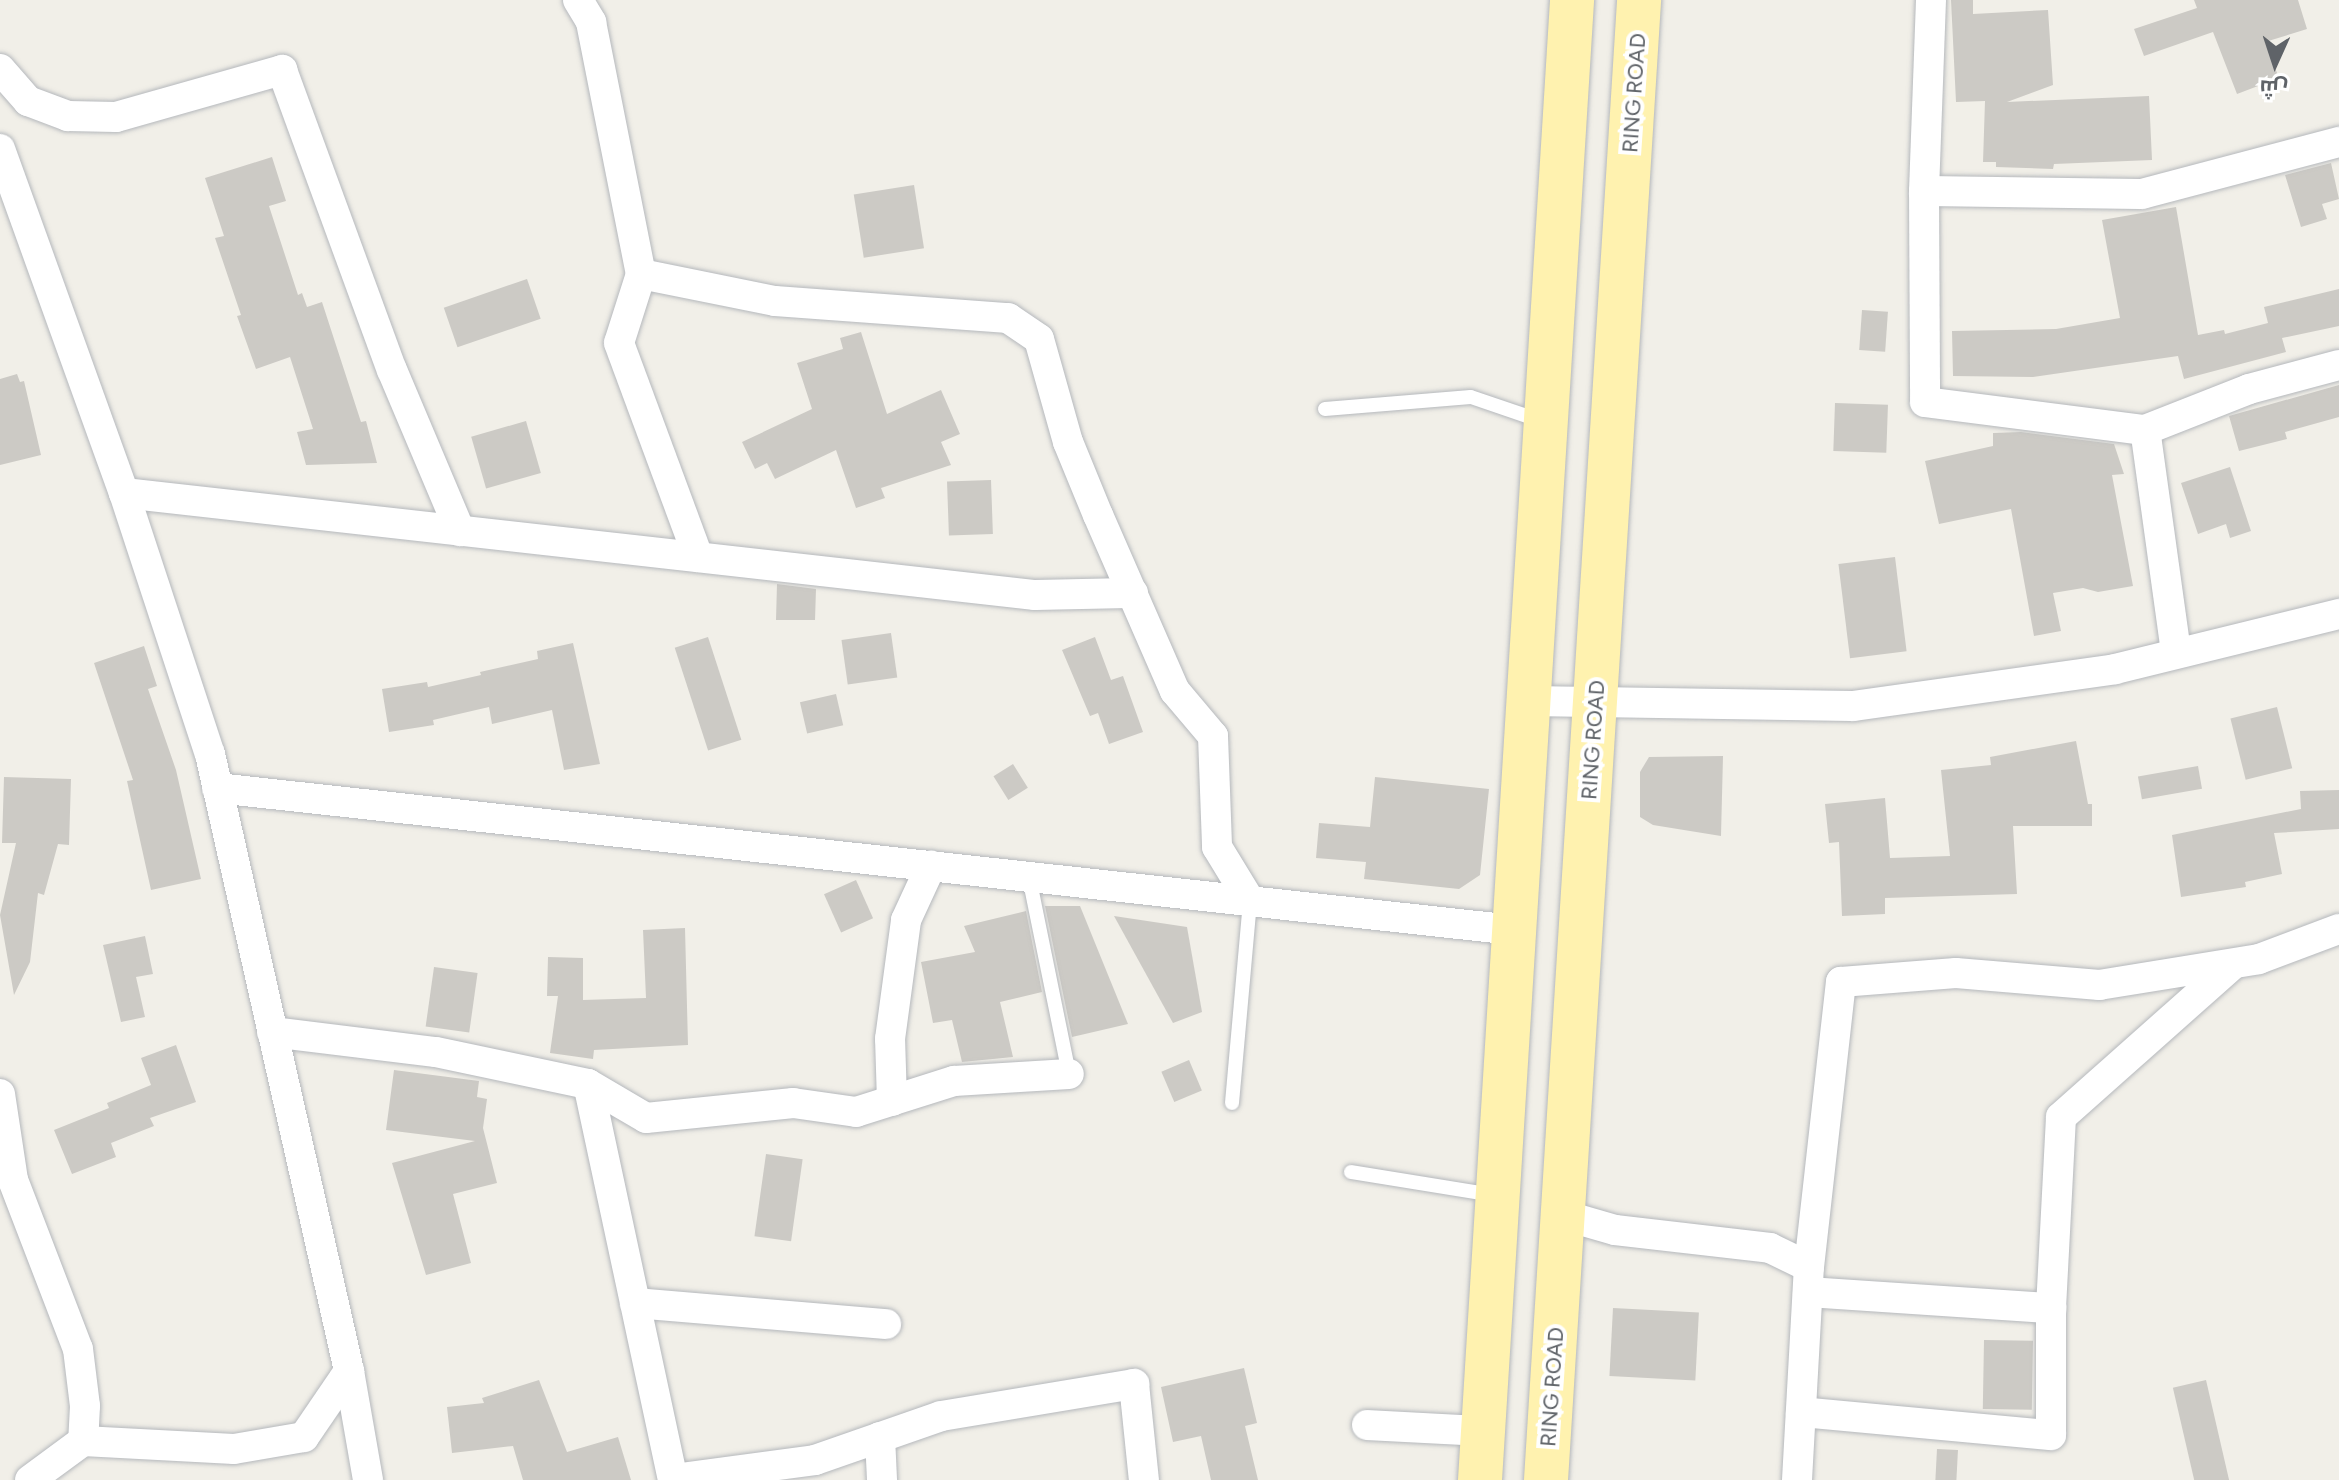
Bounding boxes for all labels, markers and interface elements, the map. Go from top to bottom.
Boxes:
north arrow [2235,24,2315,104]
street label: RING ROAD [1617,32,1651,154]
text: ش [2259,74,2289,103]
street label: RING ROAD [1576,679,1610,801]
street label: RING ROAD [1535,1326,1569,1448]

